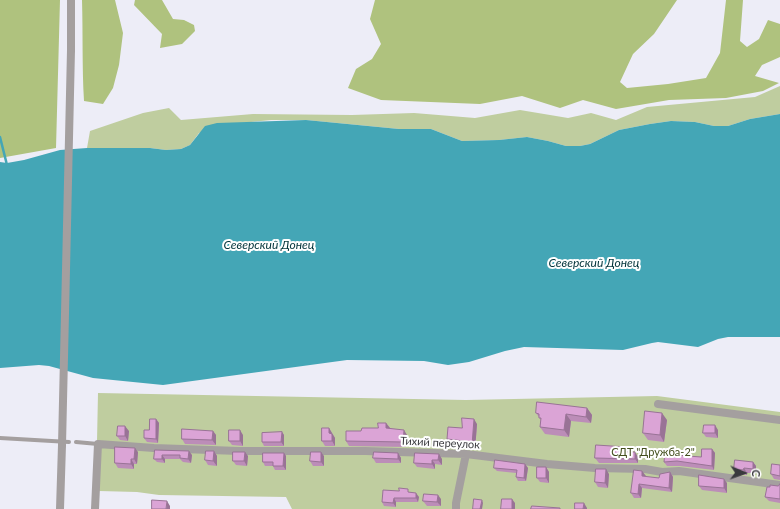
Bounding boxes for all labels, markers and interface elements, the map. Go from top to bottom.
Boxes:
water label: Северский Донец [223,238,315,252]
water label: Северский Донец [548,256,640,270]
street label: Тихий переулок [400,434,480,452]
park label: СДТ "Дружба-2" [611,445,695,459]
north arrow [724,453,764,493]
text: С [750,470,763,477]

